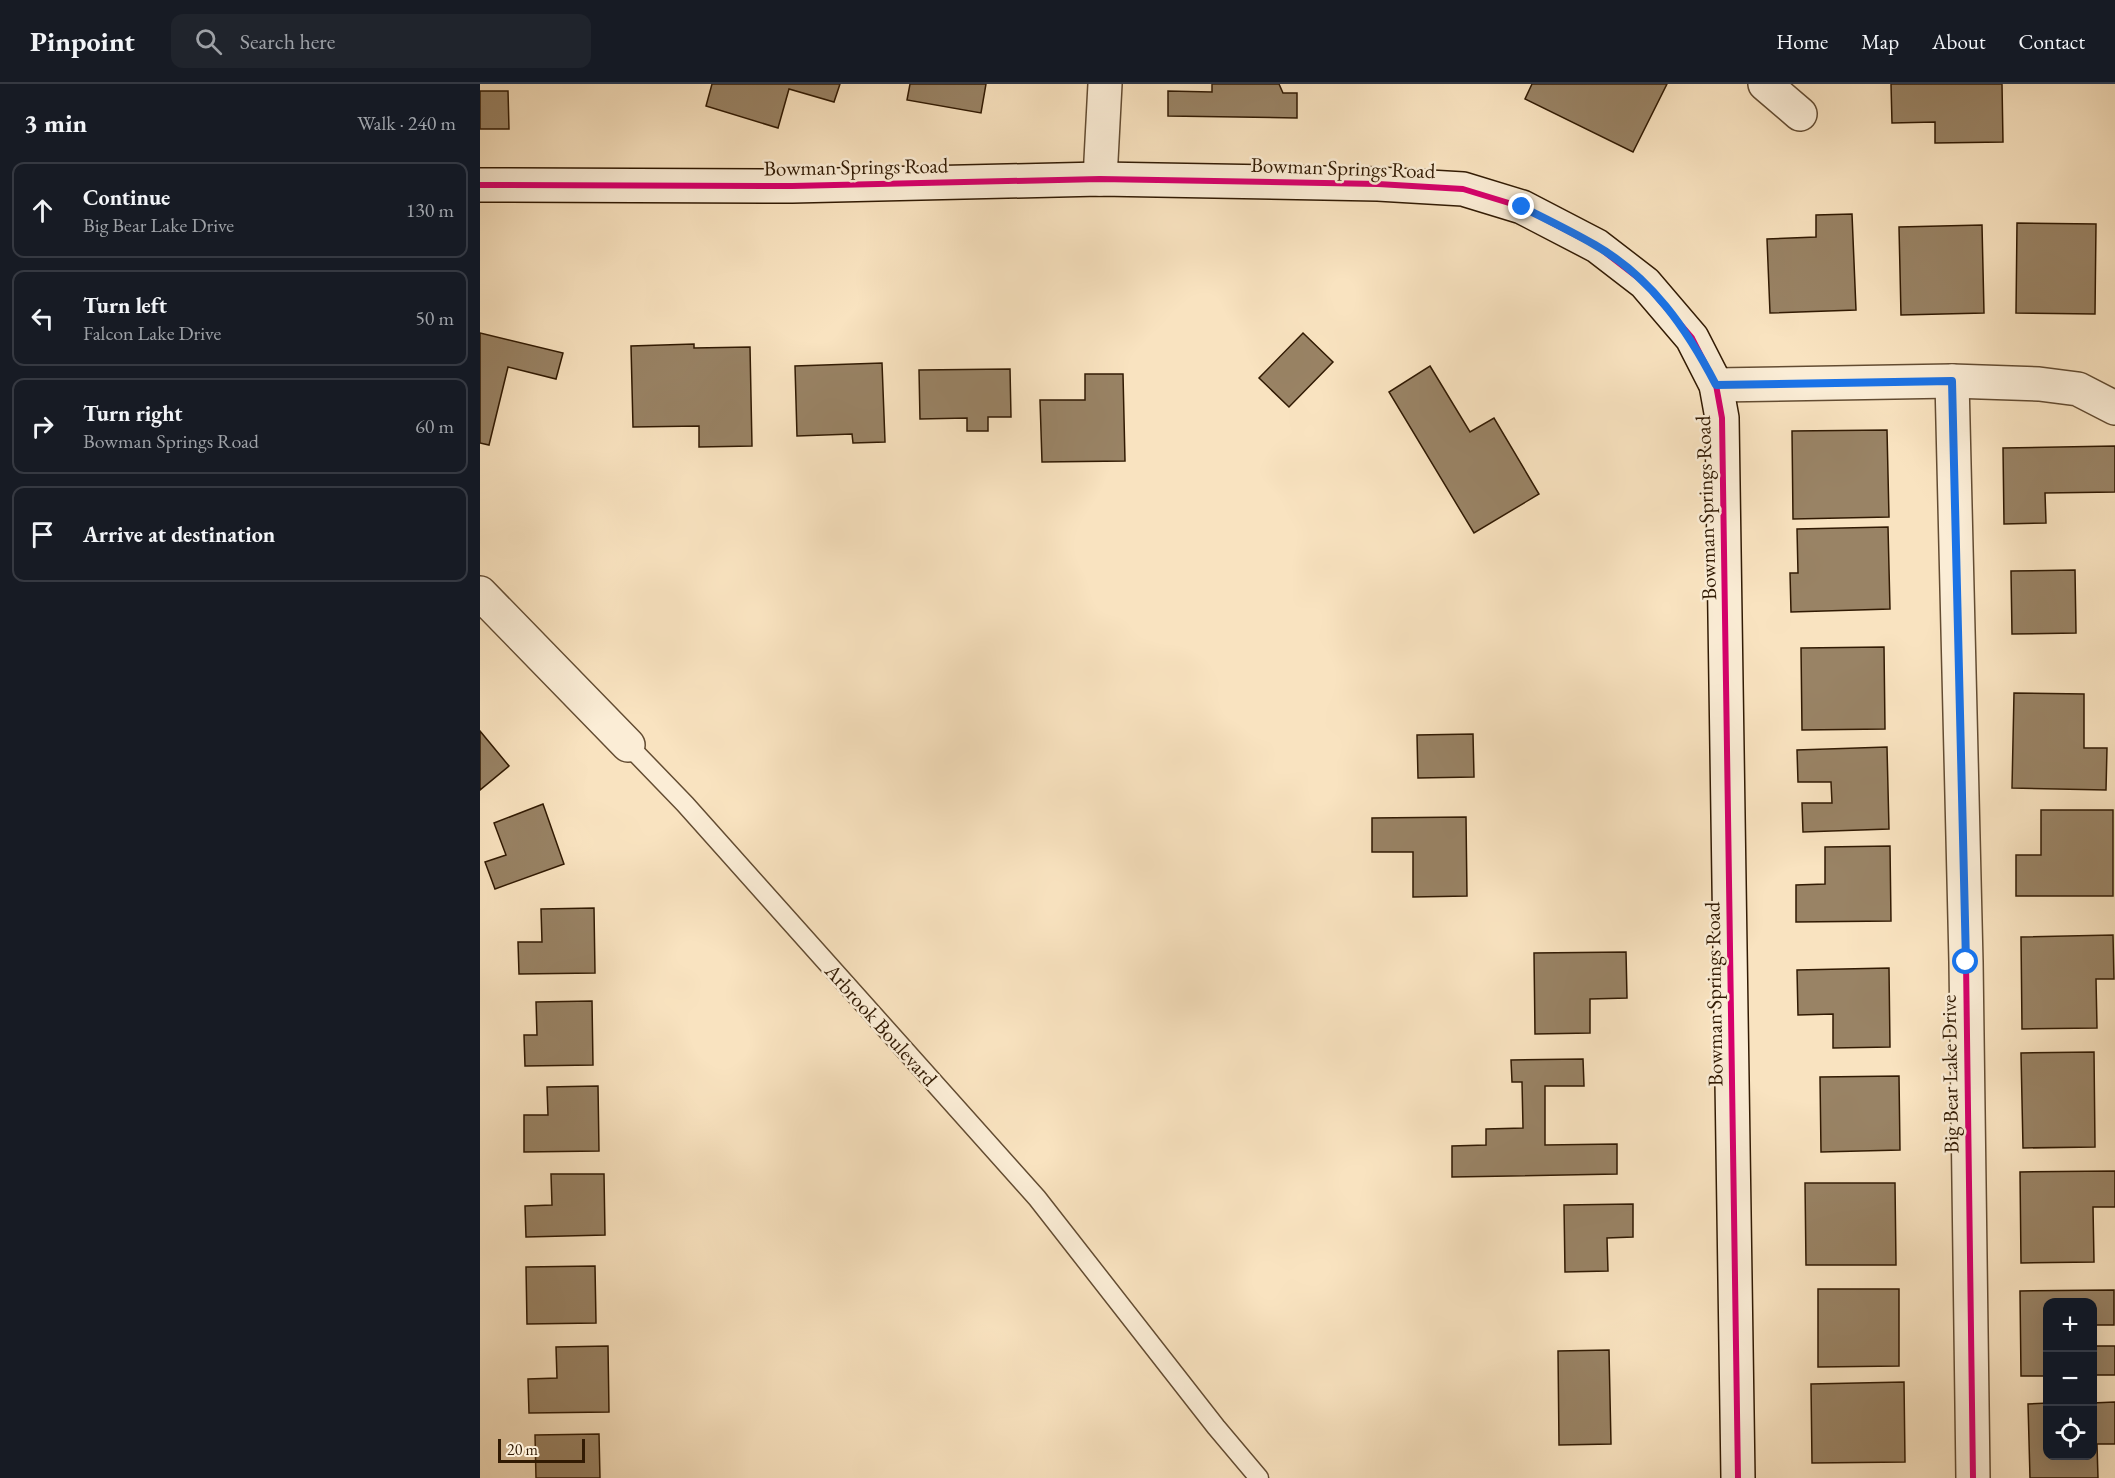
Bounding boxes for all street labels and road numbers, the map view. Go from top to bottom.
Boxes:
street label: Bowman Springs Road [763,151,949,182]
street label: Bowman Springs Road [1250,151,1436,184]
street label: Bowman Springs Road [1689,415,1722,601]
street label: Bowman Springs Road [1698,901,1729,1087]
street label: Arbrook Boulevard [819,957,944,1092]
street label: Big Bear Lake Drive [1935,994,1964,1154]

